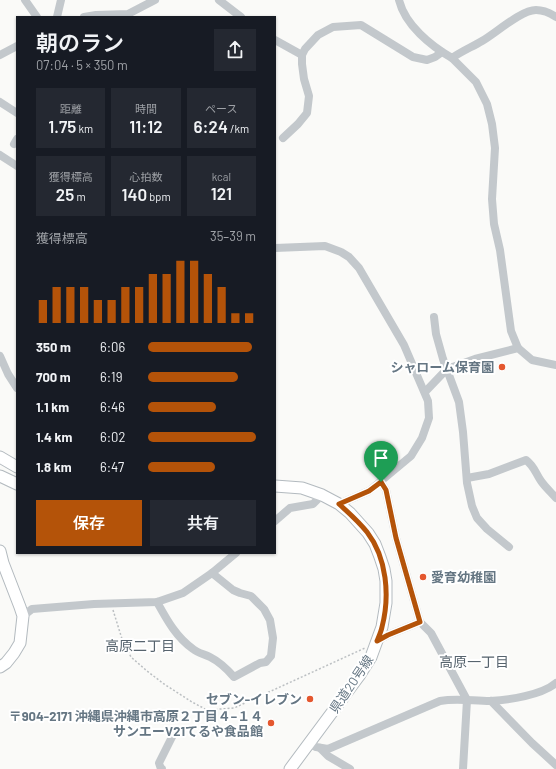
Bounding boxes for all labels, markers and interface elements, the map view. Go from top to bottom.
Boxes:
text: 朝のラン [36,29,124,55]
button: share [214,29,256,71]
text: 07:04 · 5 × 350 m [36,57,128,73]
text: 距離 [60,102,82,115]
text: 時間 [135,102,157,115]
text: ペース [205,102,238,115]
text: 1.75 [48,116,76,136]
text: 11:12 [129,116,163,136]
text: 6:24 [194,116,228,136]
text: km [76,122,93,135]
text: /km [228,122,249,135]
text: 獲得標高 [49,170,93,183]
text: 心拍数 [129,170,162,183]
text: kcal [212,170,231,183]
text: 121 [211,183,232,203]
text: 25 [56,184,74,204]
text: 140 [122,184,147,204]
text: m [74,190,86,203]
text: bpm [147,190,170,203]
text: 35–39 m [210,228,256,244]
text: 獲得標高 [36,230,88,246]
text: 350 m [36,339,71,355]
text: 6:06 [100,339,125,355]
place label: シャローム保育園 [390,359,494,375]
marker: シャローム保育園 [497,362,507,372]
text: 700 m [36,369,71,385]
text: 6:19 [100,369,122,385]
text: 1.1 km [36,399,69,415]
text: 6:46 [100,399,125,415]
text: 1.4 km [36,429,72,445]
text: 6:02 [100,429,125,445]
pin [364,441,398,482]
icon: arrive [370,447,392,469]
text: 1.8 km [36,459,72,475]
text: 6:47 [100,459,124,475]
button: 保存 [36,500,142,546]
button: 共有 [150,500,256,546]
place label: 愛育幼稚園 [431,569,496,585]
marker: 愛育幼稚園 [418,572,428,582]
district label: 高原二丁目 [105,637,175,654]
street label: 県道20号線 [326,652,376,716]
district label: 高原一丁目 [439,653,509,670]
place label: セブン-イレブン [206,691,302,707]
marker: セブン-イレブン [305,694,315,704]
place label: 〒904-2171 沖縄県沖縄市高原２丁目４−１４ サンエーV21てるや食品館 [9,708,263,739]
marker: 〒904-2171 沖縄県沖縄市高原２丁目４−１４ サンエーV21てるや食品館 [266,718,276,728]

